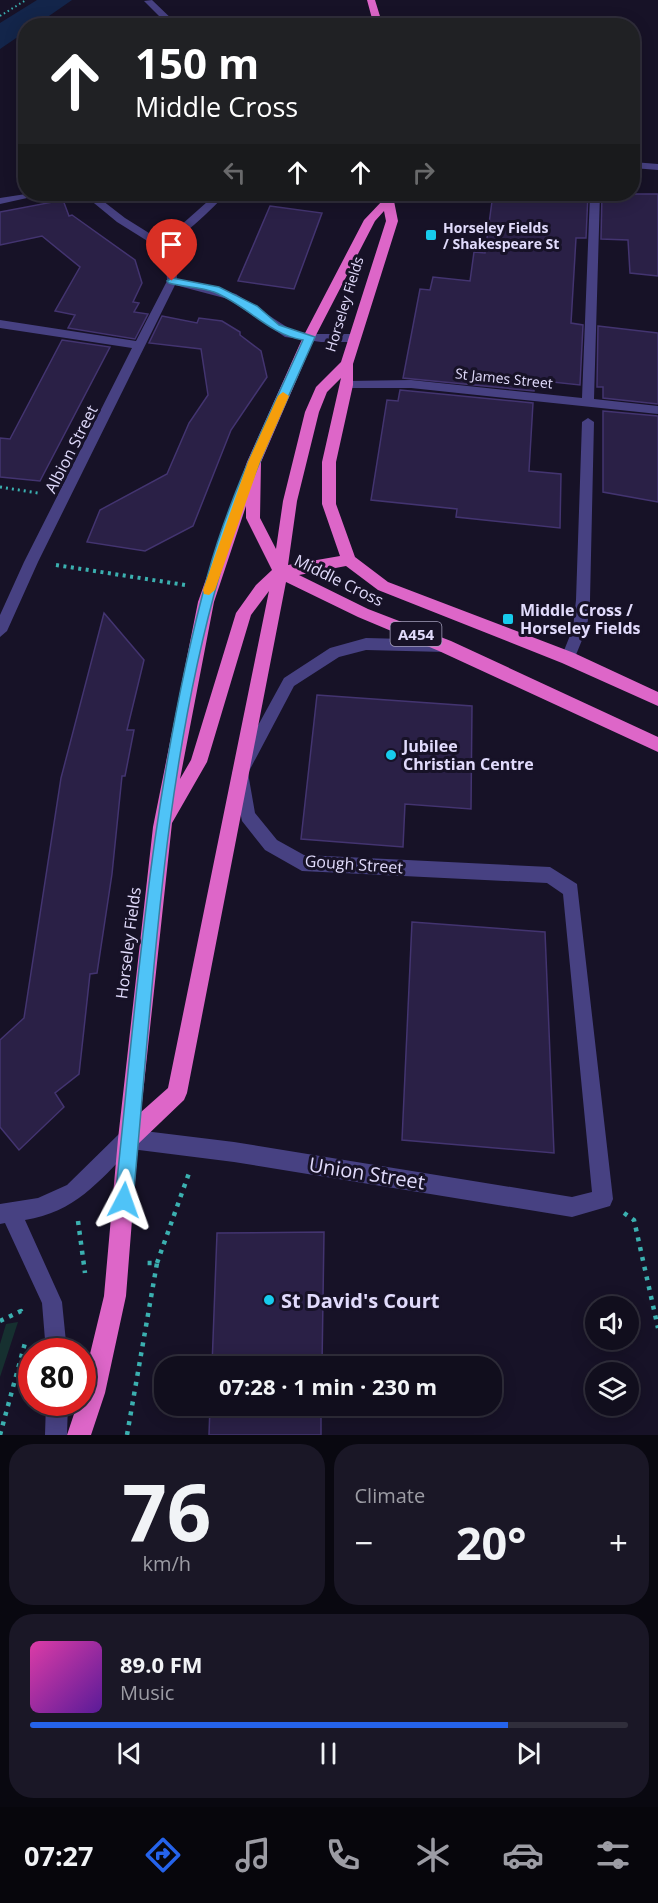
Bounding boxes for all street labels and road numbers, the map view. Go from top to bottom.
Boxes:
street label: Horseley Fields [321,254,368,354]
street label: St James Street [454,363,554,393]
street label: Albion Street [39,401,103,497]
street label: Middle Cross [291,549,387,611]
road number: A454 [390,622,442,646]
street label: Gough Street [304,850,404,878]
street label: Horseley Fields [110,886,146,1000]
street label: Union Street [307,1150,427,1196]

